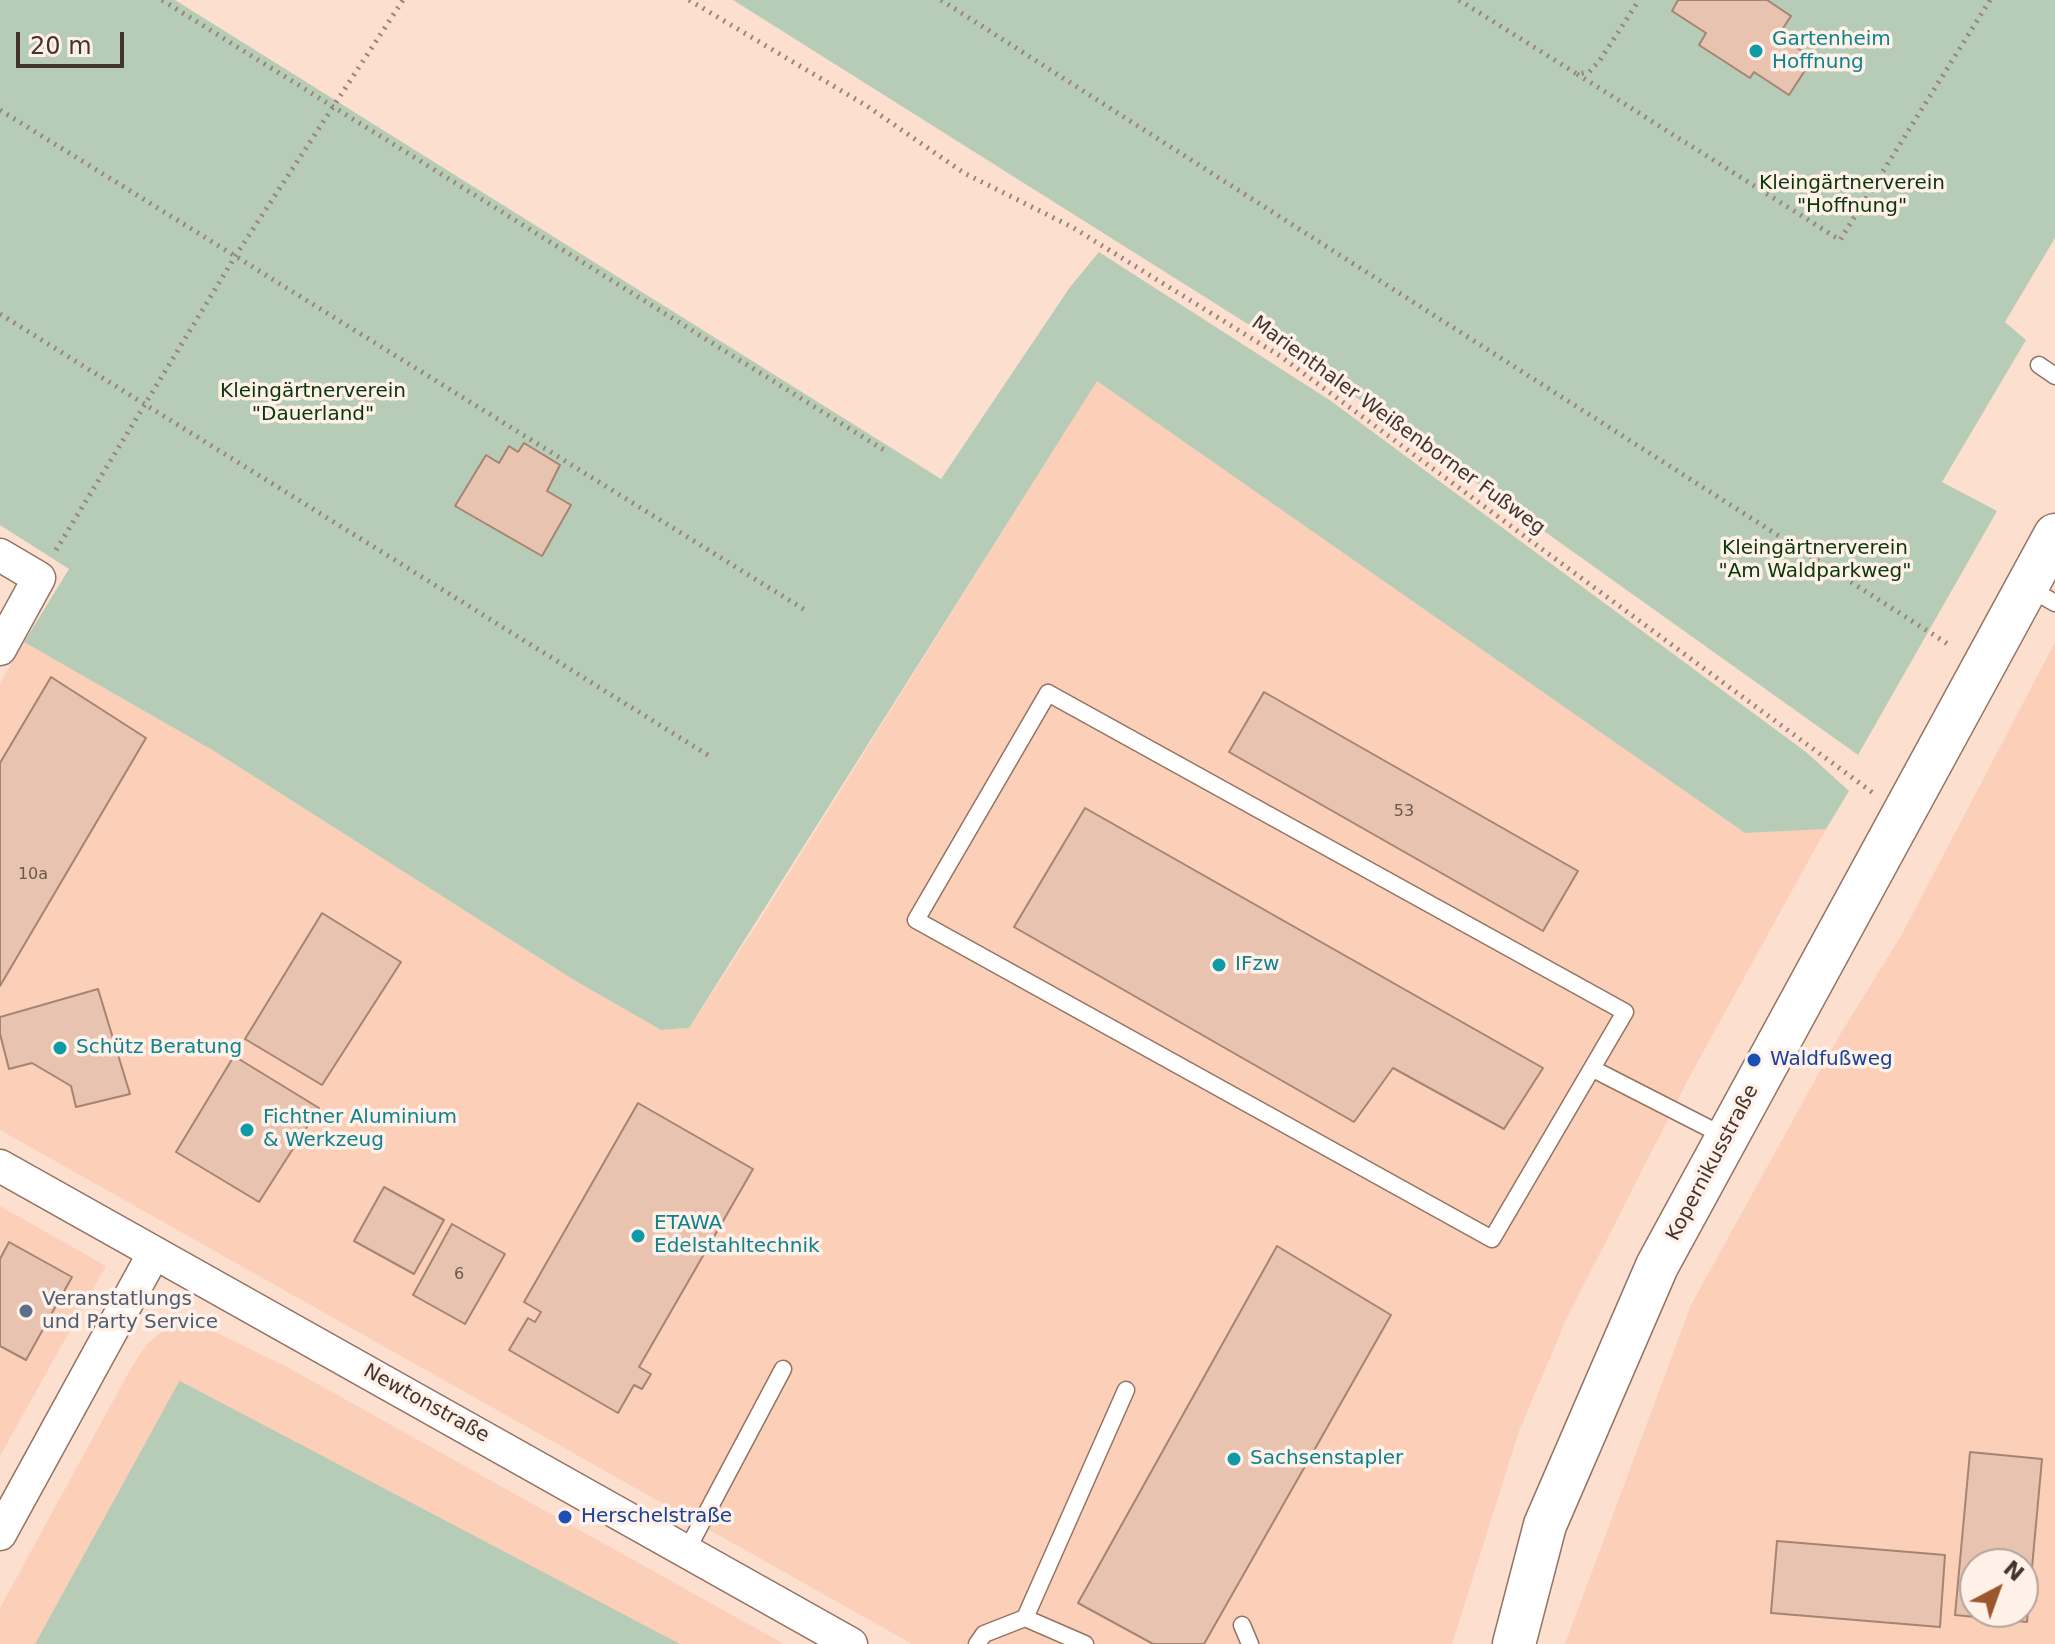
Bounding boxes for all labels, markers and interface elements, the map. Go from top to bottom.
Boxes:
scale bar [20,16,128,66]
place label: Gartenheim Hoffnung [1772,28,1891,75]
text: 20 m [30,32,92,60]
marker: Gartenheim Hoffnung [1747,42,1765,60]
park label: Kleingärtnerverein "Hoffnung" [1759,172,1945,219]
street label: Marienthaler Weißenborner Fußweg [1247,311,1549,541]
park label: Kleingärtnerverein "Dauerland" [220,380,406,427]
park label: Kleingärtnerverein "Am Waldparkweg" [1718,537,1912,584]
house number: 53 [1394,802,1414,822]
house number: 10a [18,865,48,885]
place label: IFzw [1235,953,1279,977]
marker: IFzw [1210,956,1228,974]
place label: Schütz Beratung [76,1036,242,1060]
marker: Schütz Beratung [51,1039,69,1057]
place label: Waldfußweg [1770,1048,1893,1072]
marker: Waldfußweg [1745,1051,1763,1069]
street label: Kopernikusstraße [1662,1081,1764,1245]
place label: Fichtner Aluminium & Werkzeug [263,1106,457,1153]
marker: Fichtner Aluminium & Werkzeug [238,1121,256,1139]
place label: ETAWA Edelstahltechnik [654,1212,820,1259]
marker: ETAWA Edelstahltechnik [629,1227,647,1245]
house number: 6 [454,1265,464,1285]
place label: Veranstatlungs und Party Service [42,1288,218,1335]
marker: Veranstatlungs und Party Service [17,1302,35,1320]
street label: Newtonstraße [359,1360,493,1448]
place label: Sachsenstapler [1250,1447,1403,1471]
marker: Sachsenstapler [1225,1450,1243,1468]
place label: Herschelstraße [581,1505,732,1529]
marker: Herschelstraße [556,1508,574,1526]
north arrow [1959,1548,2039,1628]
text: N [1999,1556,2029,1586]

